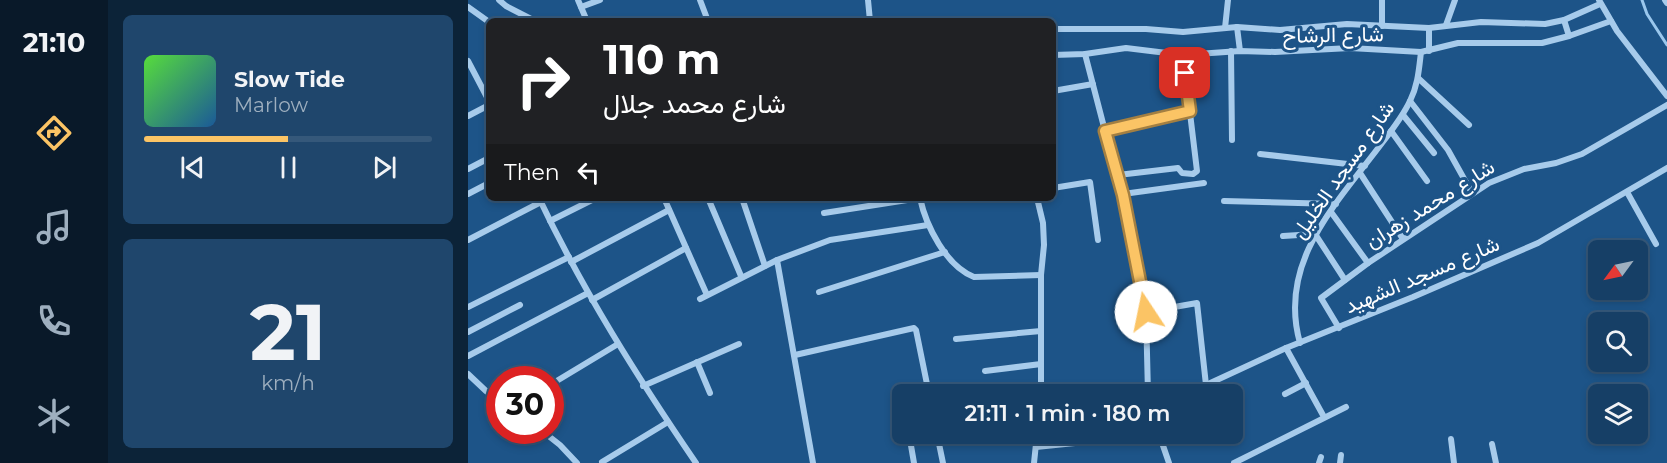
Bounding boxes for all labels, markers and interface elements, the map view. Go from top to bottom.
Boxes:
street label: شارع الرشاح [1282,21,1384,50]
text: 21:10 [23,26,85,59]
text: 110 m [603,33,720,85]
icon: right [504,42,582,120]
pin [1159,47,1210,98]
icon: arrive [1168,56,1201,89]
text: Slow Tide [234,66,345,93]
text: شارع محمد جلال [603,87,786,120]
text: Marlow [234,93,308,117]
street label: شارع مسجد الخليل [1286,96,1401,244]
icon: directions [33,112,75,154]
icon: previous [176,151,209,184]
icon: pause [272,151,305,184]
icon: next [368,151,401,184]
street label: شارع محمد زهران [1360,154,1500,255]
icon: left [572,156,605,189]
text: Then [504,159,560,186]
icon: music [33,206,75,248]
street label: شارع مسجد الشهيد [1341,231,1504,320]
north arrow [1588,240,1648,300]
map controls [1588,240,1648,444]
position arrow [1114,280,1178,344]
text: 21 [250,284,326,380]
icon: phone [33,300,75,342]
button: search [1588,312,1648,372]
speed limit sign: 30 [486,366,564,444]
text: km/h [261,371,315,395]
button: layers [1588,384,1648,444]
icon: climate [33,395,75,437]
text: 21:11 · 1 min · 180 m [965,400,1170,427]

